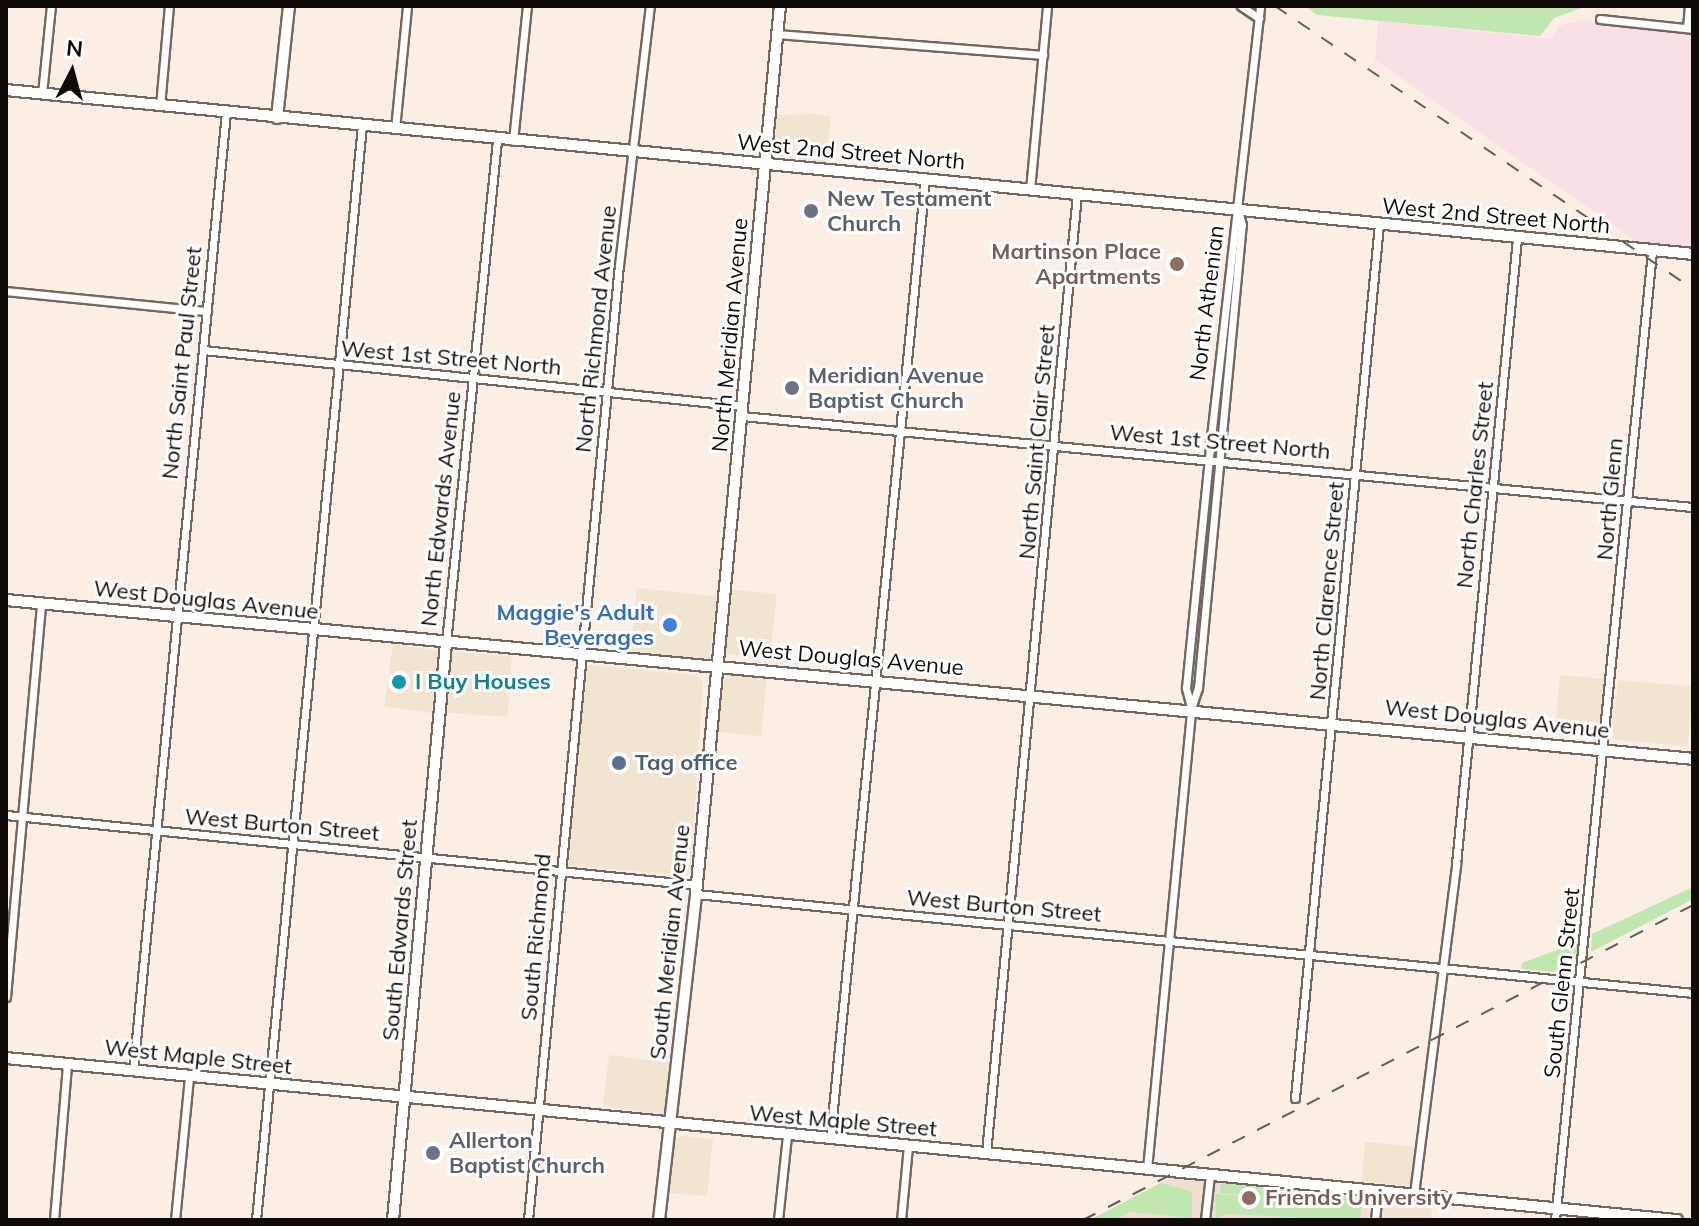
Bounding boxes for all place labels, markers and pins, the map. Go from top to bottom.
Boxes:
place label: New Testament Church [827,185,991,236]
marker: New Testament Church [802,202,820,220]
place label: Martinson Place Apartments [991,238,1161,290]
marker: Martinson Place Apartments [1168,255,1186,273]
place label: Meridian Avenue Baptist Church [808,362,984,414]
marker: Meridian Avenue Baptist Church [783,379,801,397]
place label: Maggie's Adult Beverages [496,599,654,650]
marker: Maggie's Adult Beverages [661,616,679,634]
place label: I Buy Houses [415,669,551,695]
marker: I Buy Houses [390,673,408,691]
place label: Tag office [635,750,737,776]
marker: Tag office [610,754,628,772]
place label: Allerton Baptist Church [449,1127,605,1178]
marker: Allerton Baptist Church [424,1144,442,1162]
place label: Friends University [1265,1185,1453,1211]
marker: Friends University [1240,1189,1258,1207]

